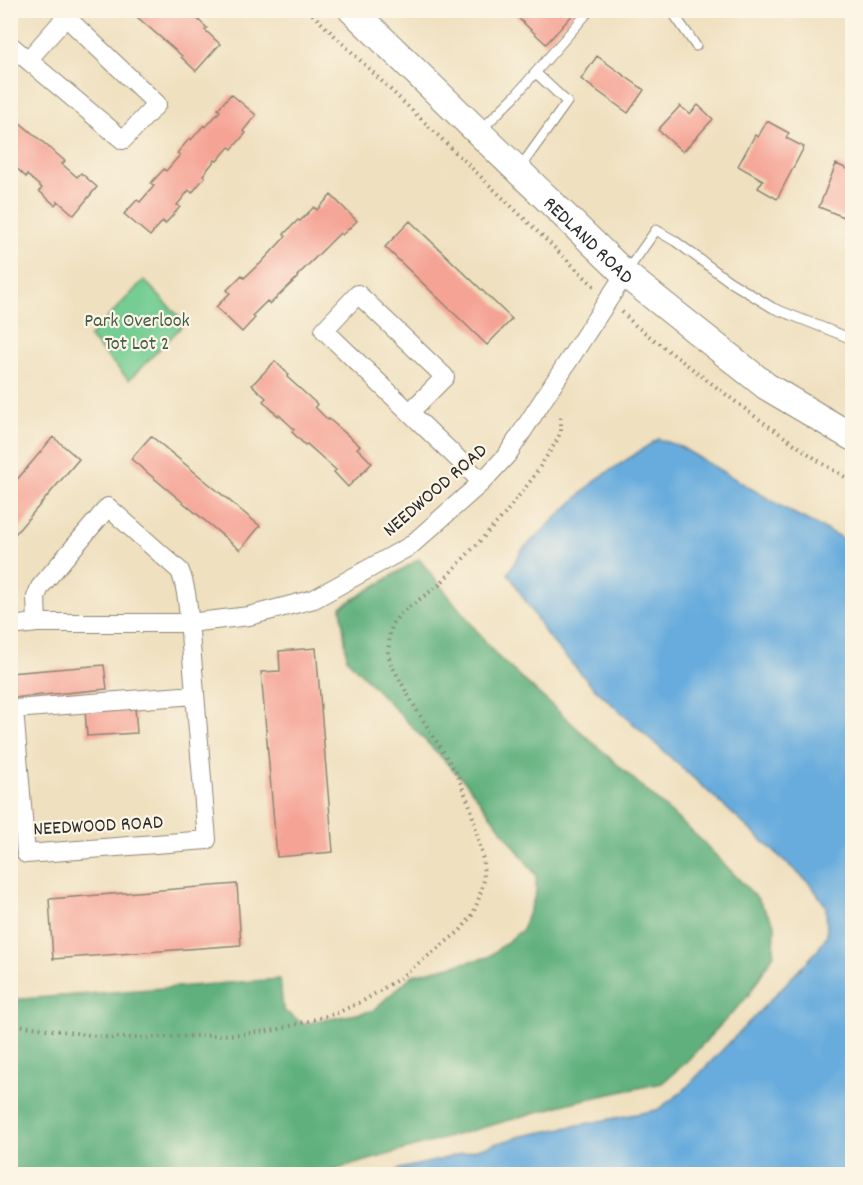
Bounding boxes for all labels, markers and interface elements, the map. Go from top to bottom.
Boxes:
street label: REDLAND ROAD [536,191,638,292]
park label: Park Overlook Tot Lot 2 [84,308,190,359]
street label: NEEDWOOD ROAD [378,438,494,545]
street label: NEEDWOOD ROAD [32,810,164,844]

